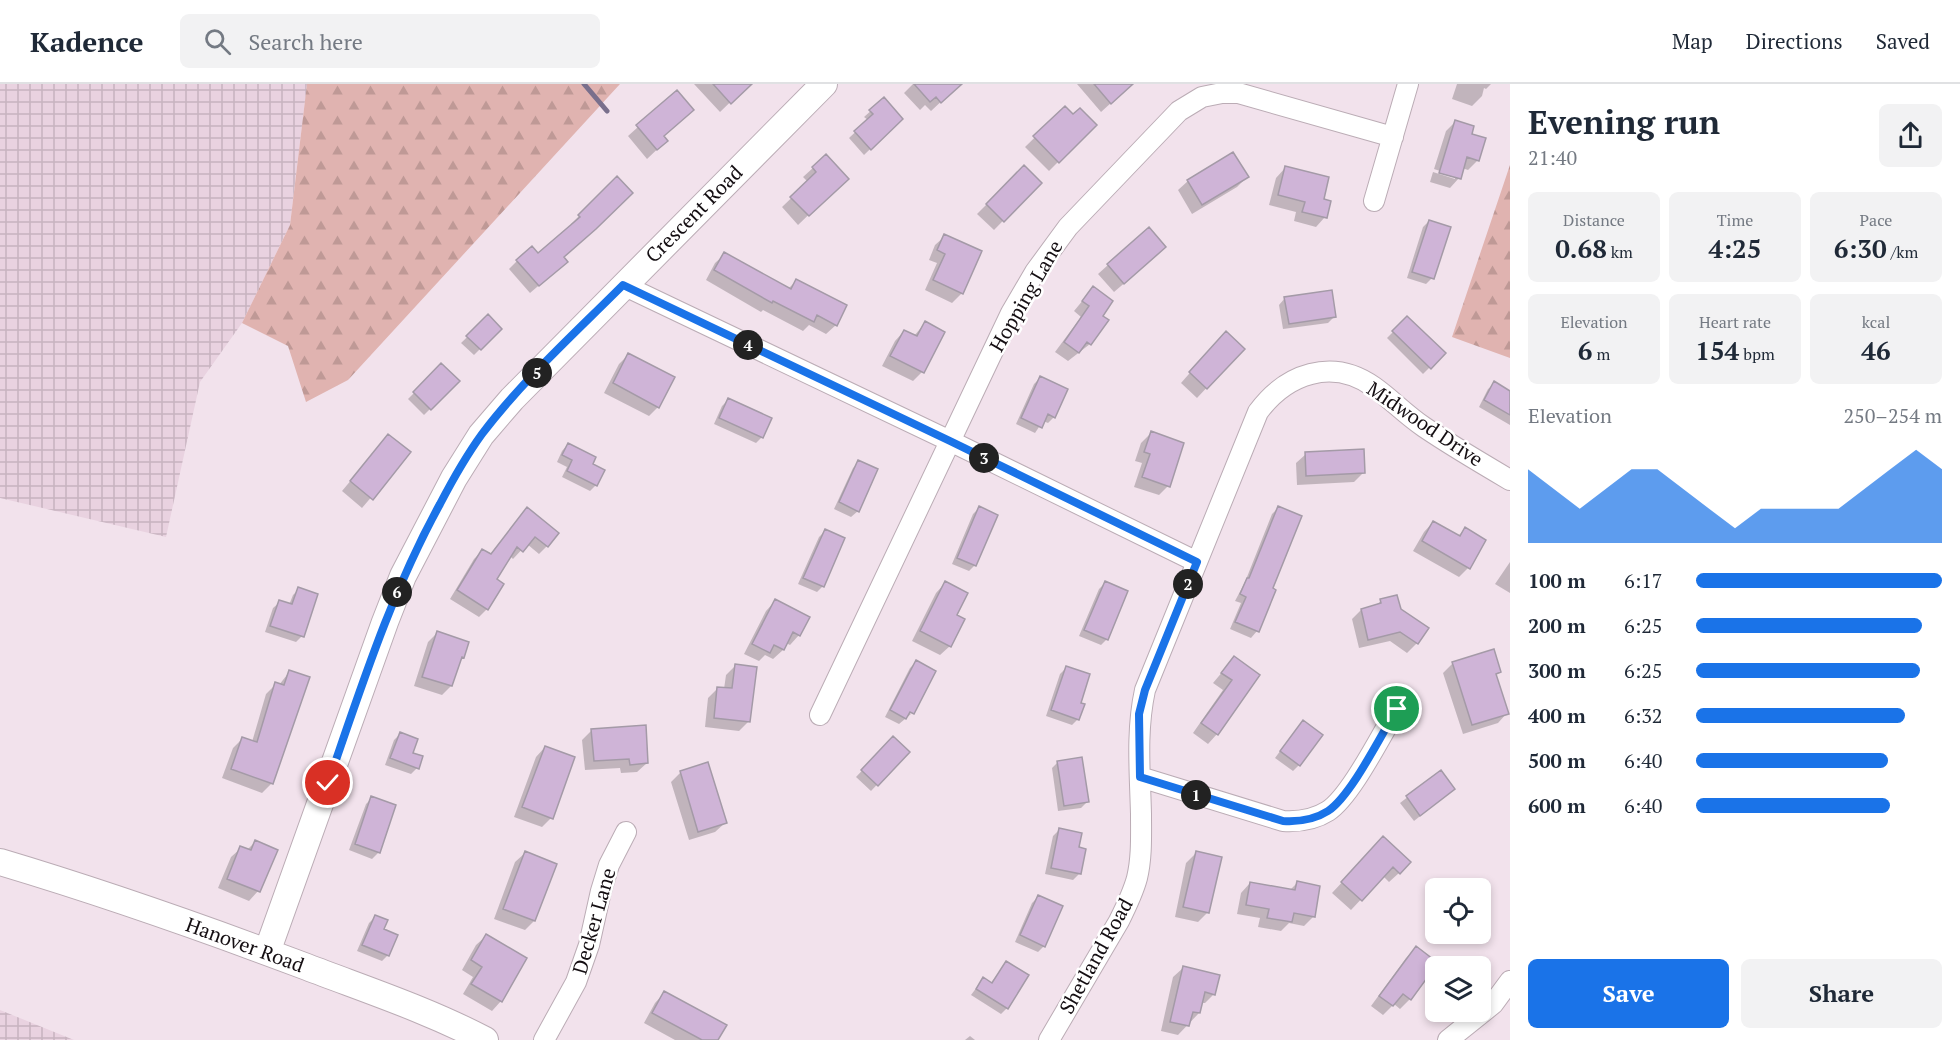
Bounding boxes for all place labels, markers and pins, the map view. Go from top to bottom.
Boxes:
pin: 4 [733,330,763,360]
pin: 5 [522,358,552,388]
pin: 3 [969,443,999,473]
pin: 2 [1173,569,1203,599]
pin: 6 [382,577,412,607]
pin [1371,683,1422,734]
pin [302,757,353,808]
pin: 1 [1181,780,1211,810]

